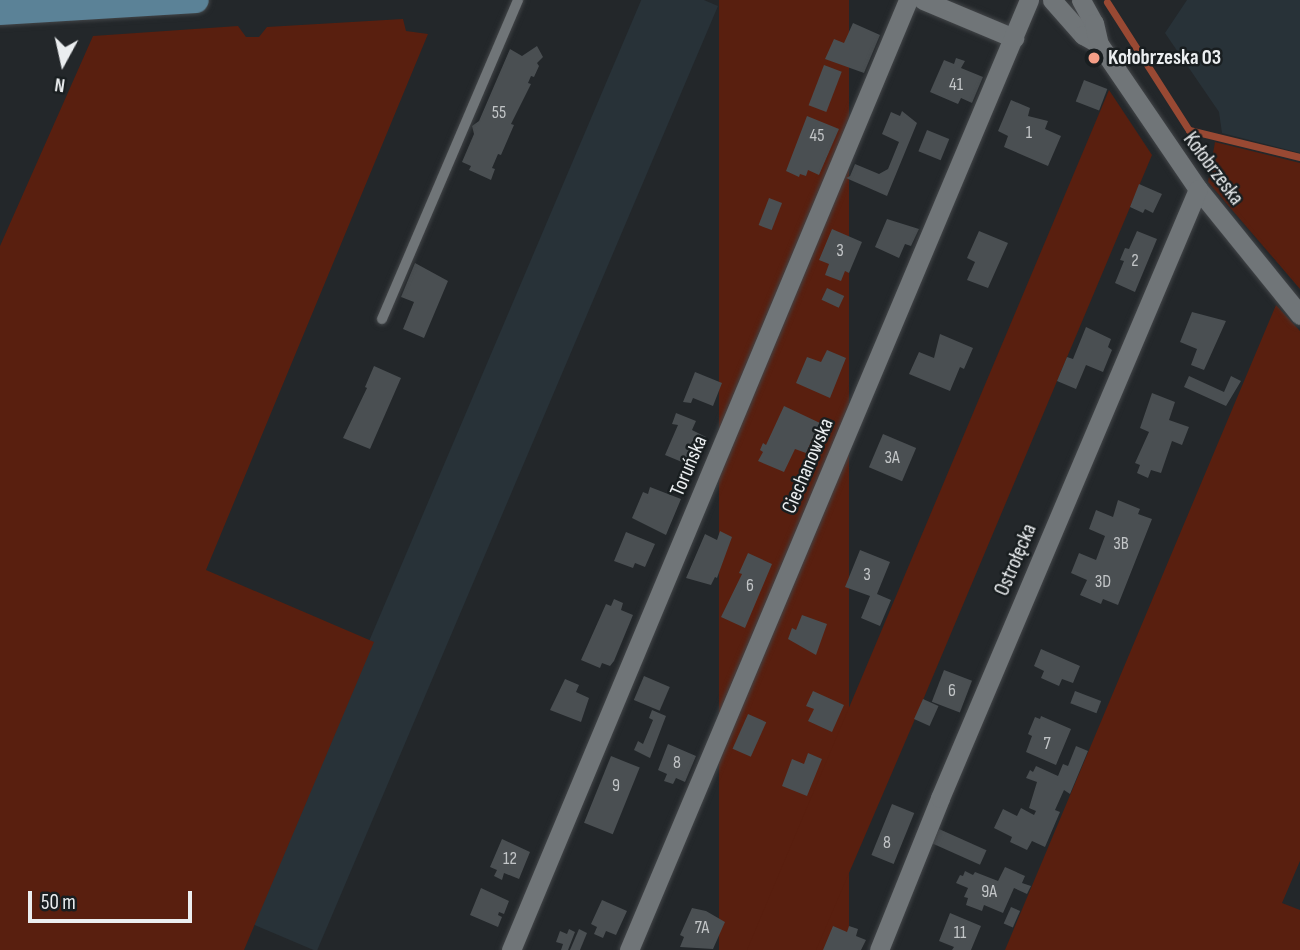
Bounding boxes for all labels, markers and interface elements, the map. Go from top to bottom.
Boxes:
north arrow [28,28,98,98]
place label: Kołobrzeska 03 [1108,45,1221,71]
marker: Kołobrzeska 03 [1086,50,1102,66]
text: N [53,72,67,96]
house number: 41 [949,74,963,96]
house number: 55 [492,102,506,124]
house number: 1 [1026,122,1032,144]
house number: 45 [810,125,824,147]
street label: Kołobrzeska [1177,128,1249,210]
house number: 3 [836,240,844,262]
house number: 2 [1131,250,1139,272]
street label: Ciechanowska [777,415,839,517]
street label: Toruńska [665,432,713,500]
house number: 3A [884,447,900,469]
street label: Ostrołęcka [990,520,1042,600]
house number: 3B [1113,533,1129,555]
house number: 3 [863,564,871,586]
house number: 3D [1095,571,1111,593]
house number: 6 [746,575,754,597]
house number: 6 [948,680,956,702]
house number: 7 [1043,733,1051,755]
house number: 8 [673,752,681,774]
house number: 9 [612,775,620,797]
house number: 8 [883,832,891,854]
house number: 12 [503,848,517,870]
scale bar [32,876,196,920]
house number: 9A [981,881,997,903]
text: 50 m [41,890,76,915]
house number: 7A [695,917,709,939]
house number: 11 [954,922,966,944]

